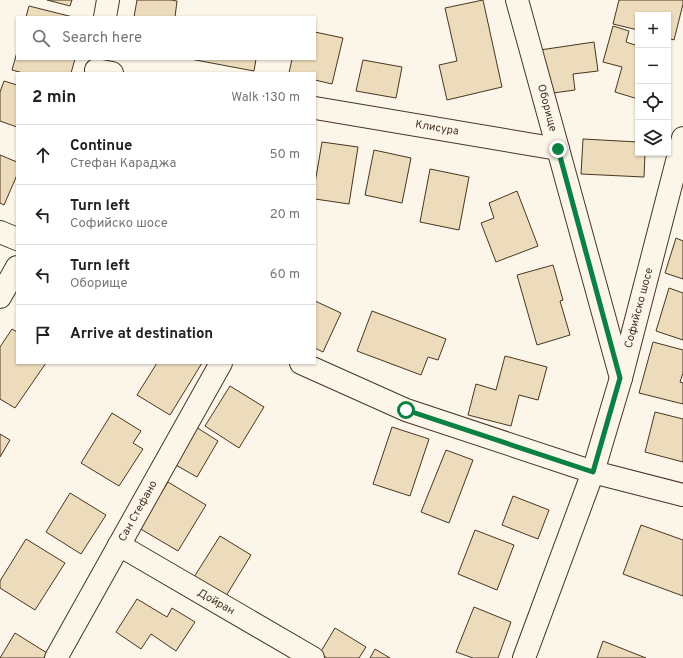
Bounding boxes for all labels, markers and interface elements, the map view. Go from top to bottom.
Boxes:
map controls [635,12,671,156]
button: + [635,12,671,48]
search box [16,16,316,60]
icon: search [30,27,52,49]
text: Search here [62,29,142,48]
button: − [635,48,671,84]
street label: Оборище [534,83,560,133]
button: locate [635,84,671,120]
text: 2 min [32,87,76,109]
text: Walk · 130 m [231,90,300,106]
street label: Клисура [414,117,460,139]
button: layers [635,120,671,156]
text: Continue [70,137,132,156]
route end [549,140,567,158]
icon: ahead [32,144,54,166]
text: 50 m [270,147,300,163]
text: Стефан Караджа [70,156,176,172]
text: Turn left [70,197,130,216]
icon: left [32,204,54,226]
text: 20 m [270,207,300,223]
text: Софийско шосе [70,216,168,232]
text: Turn left [70,257,130,276]
icon: left [32,264,54,286]
street label: Софийско шосе [622,266,656,350]
text: 60 m [270,267,300,283]
text: Оборище [70,276,127,292]
icon: arrive [32,324,54,346]
text: Arrive at destination [70,325,213,344]
route start [397,401,415,419]
street label: Сан Стефано [115,478,161,544]
street label: Дойран [195,586,237,618]

